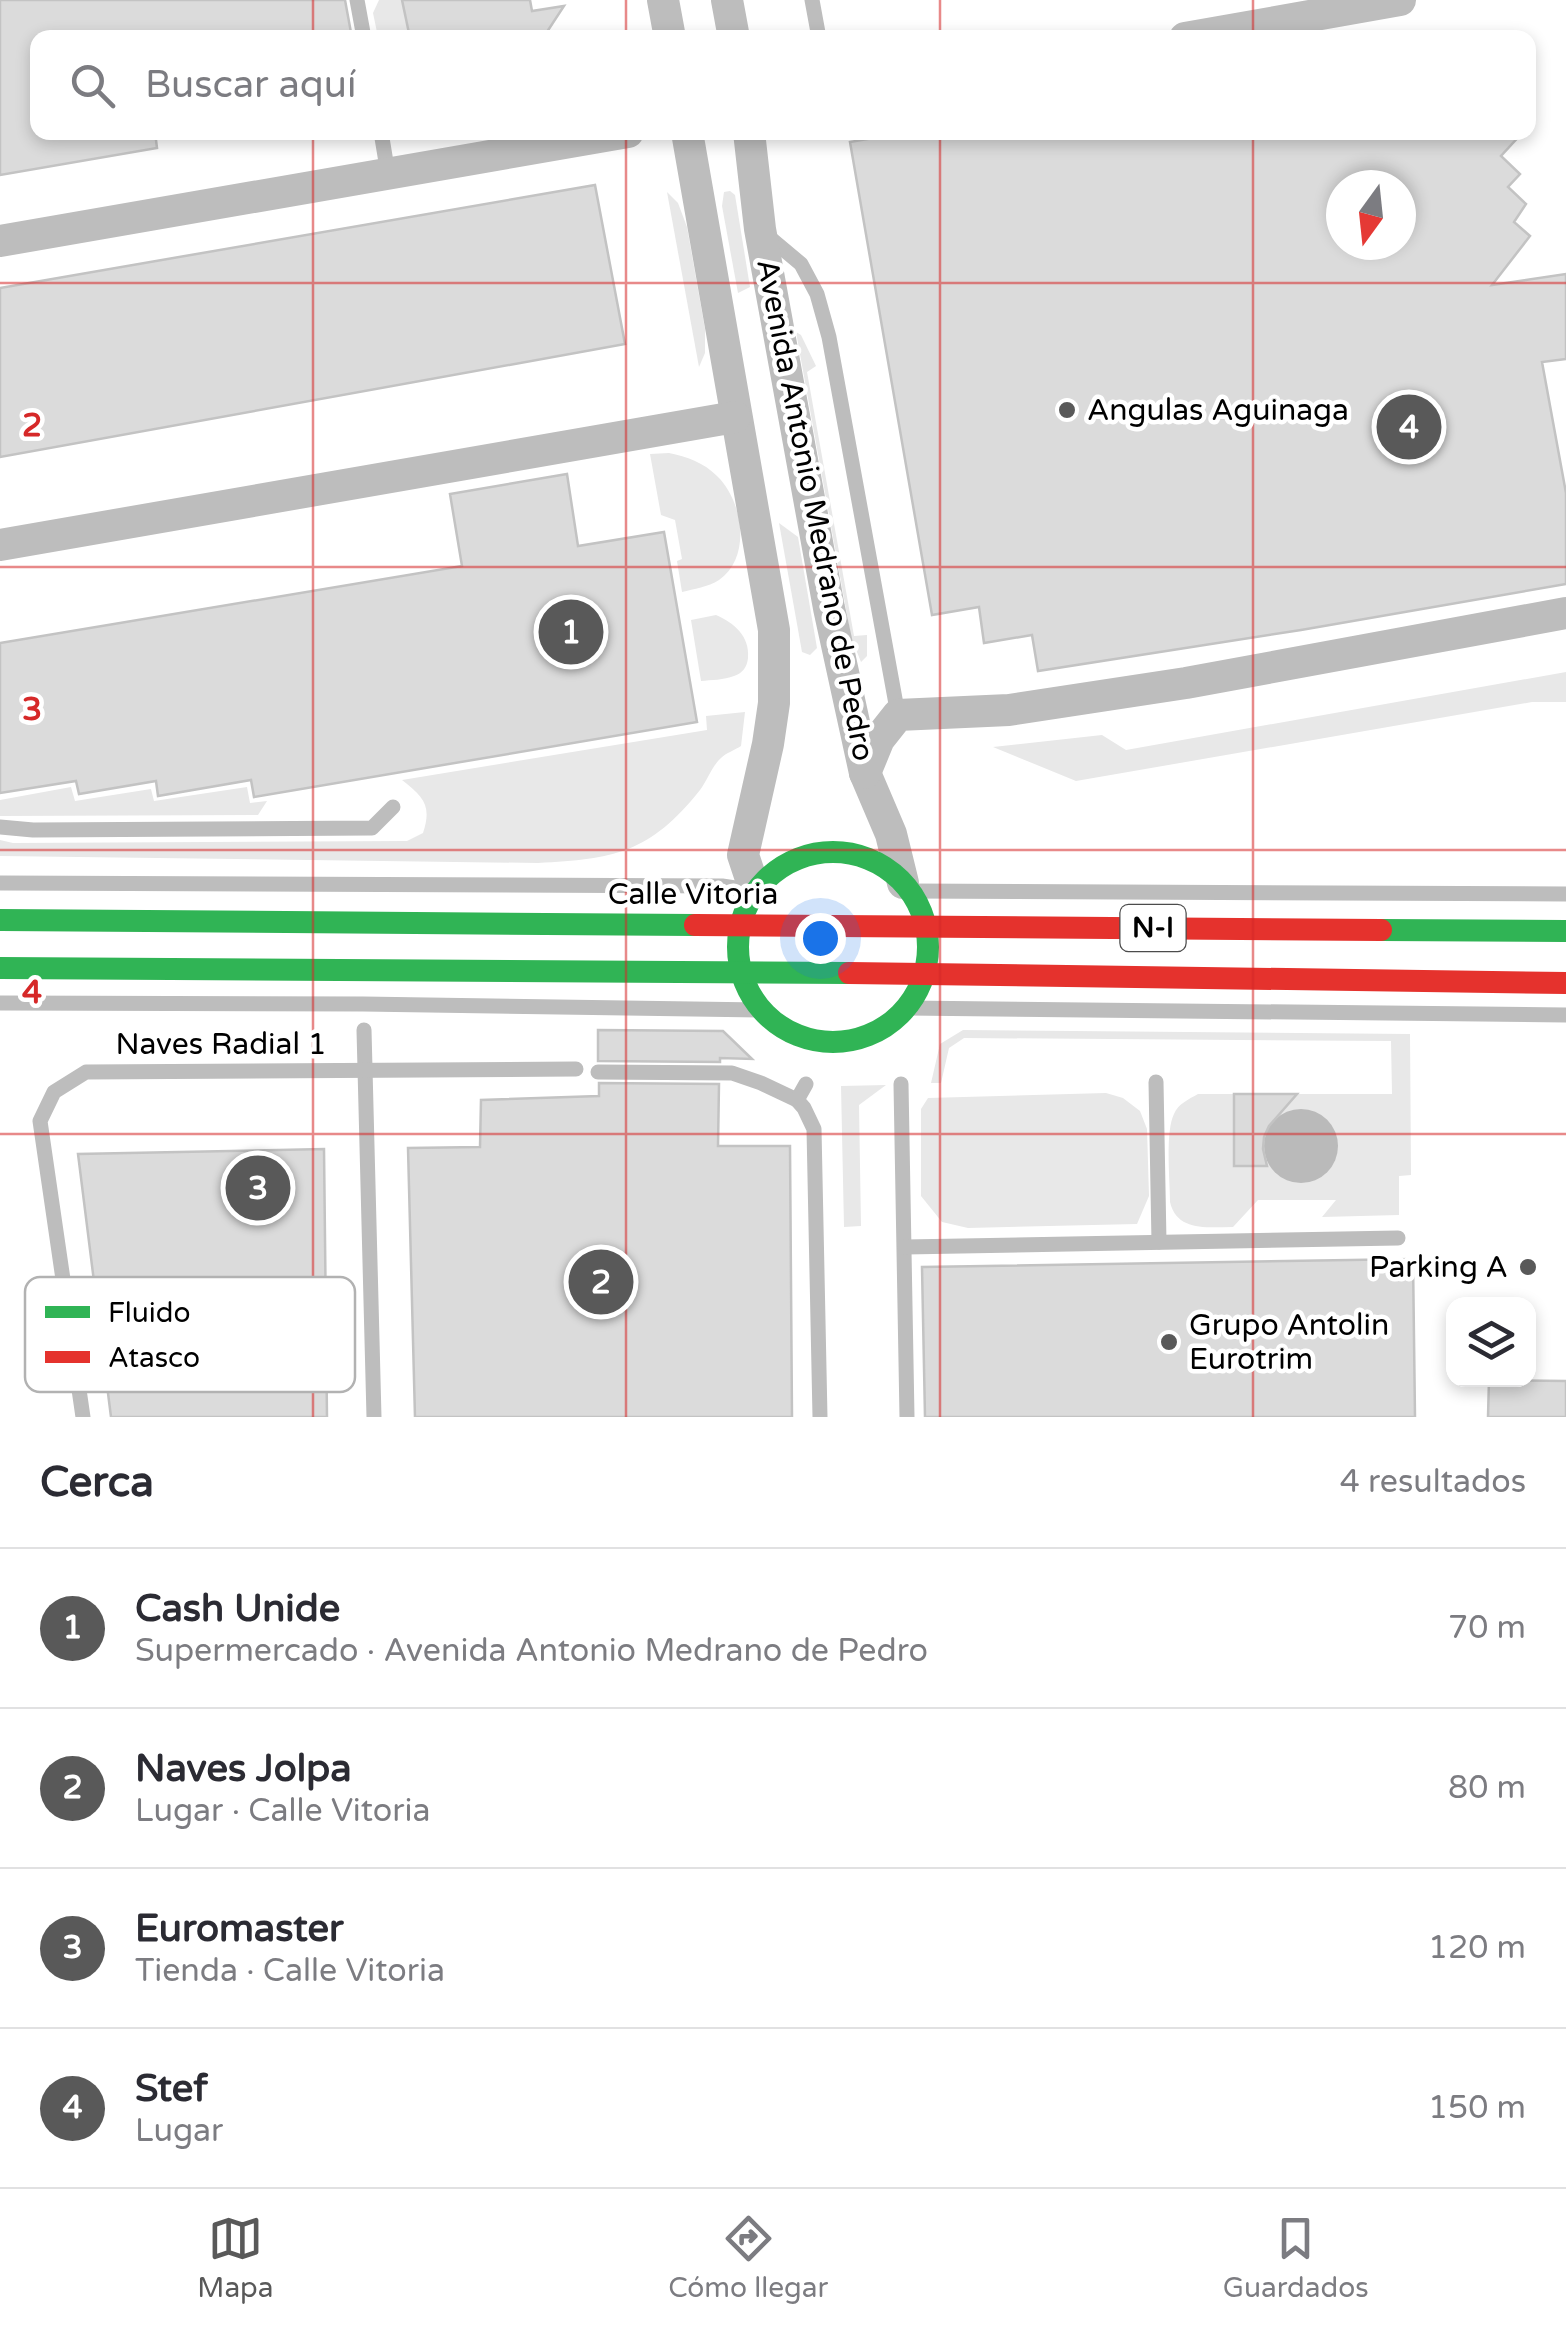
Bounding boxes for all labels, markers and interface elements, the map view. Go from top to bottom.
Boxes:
search box [30,30,1536,140]
icon: search [65,58,120,113]
text: Buscar aquí [145,62,356,108]
north arrow [1326,170,1416,260]
street label: Avenida Antonio Medrano de Pedro [748,256,882,764]
pin: 4 [1376,390,1442,464]
place label: Angulas Aguinaga [1087,392,1349,429]
marker: Angulas Aguinaga [1056,399,1078,421]
text: 2 [22,407,42,445]
pin: 1 [538,594,604,670]
text: 3 [22,691,42,729]
street label: Calle Vitoria [608,876,778,913]
road number: N-I [1120,905,1186,951]
your location [795,913,846,964]
text: 4 [22,974,42,1012]
street label: Naves Radial 1 [115,1026,327,1063]
pin: 3 [226,1150,290,1226]
pin: 2 [568,1244,634,1320]
place label: Parking A [1369,1249,1508,1286]
marker: Parking A [1517,1256,1539,1278]
legend [25,1277,355,1392]
text: Fluido [108,1296,191,1330]
map controls [1446,1297,1536,1387]
button: layers [1446,1297,1536,1387]
place label: Grupo Antolin Eurotrim [1189,1307,1389,1378]
marker: Grupo Antolin Eurotrim [1158,1331,1180,1353]
text: Atasco [108,1341,200,1375]
text: Cerca [40,1457,154,1508]
text: 4 resultados [1340,1463,1526,1501]
text: Cash Unide [135,1586,340,1632]
text: 1 [62,1609,83,1647]
text: 70 m [1448,1609,1526,1647]
text: Supermercado · Avenida Antonio Medrano de Pedro [135,1632,928,1670]
text: Naves Jolpa [135,1746,352,1792]
text: 2 [62,1769,83,1807]
text: 80 m [1448,1769,1526,1807]
text: Lugar · Calle Vitoria [135,1792,430,1830]
text: Euromaster [135,1906,344,1952]
text: 3 [62,1929,83,1967]
text: 120 m [1428,1929,1526,1967]
text: Tienda · Calle Vitoria [135,1952,445,1990]
text: Stef [135,2066,208,2112]
text: 4 [62,2089,83,2127]
text: 150 m [1428,2089,1526,2127]
text: Lugar [135,2112,223,2150]
tab: Mapa [197,2211,274,2305]
tab: Cómo llegar [668,2211,828,2305]
tab: Guardados [1223,2211,1369,2305]

